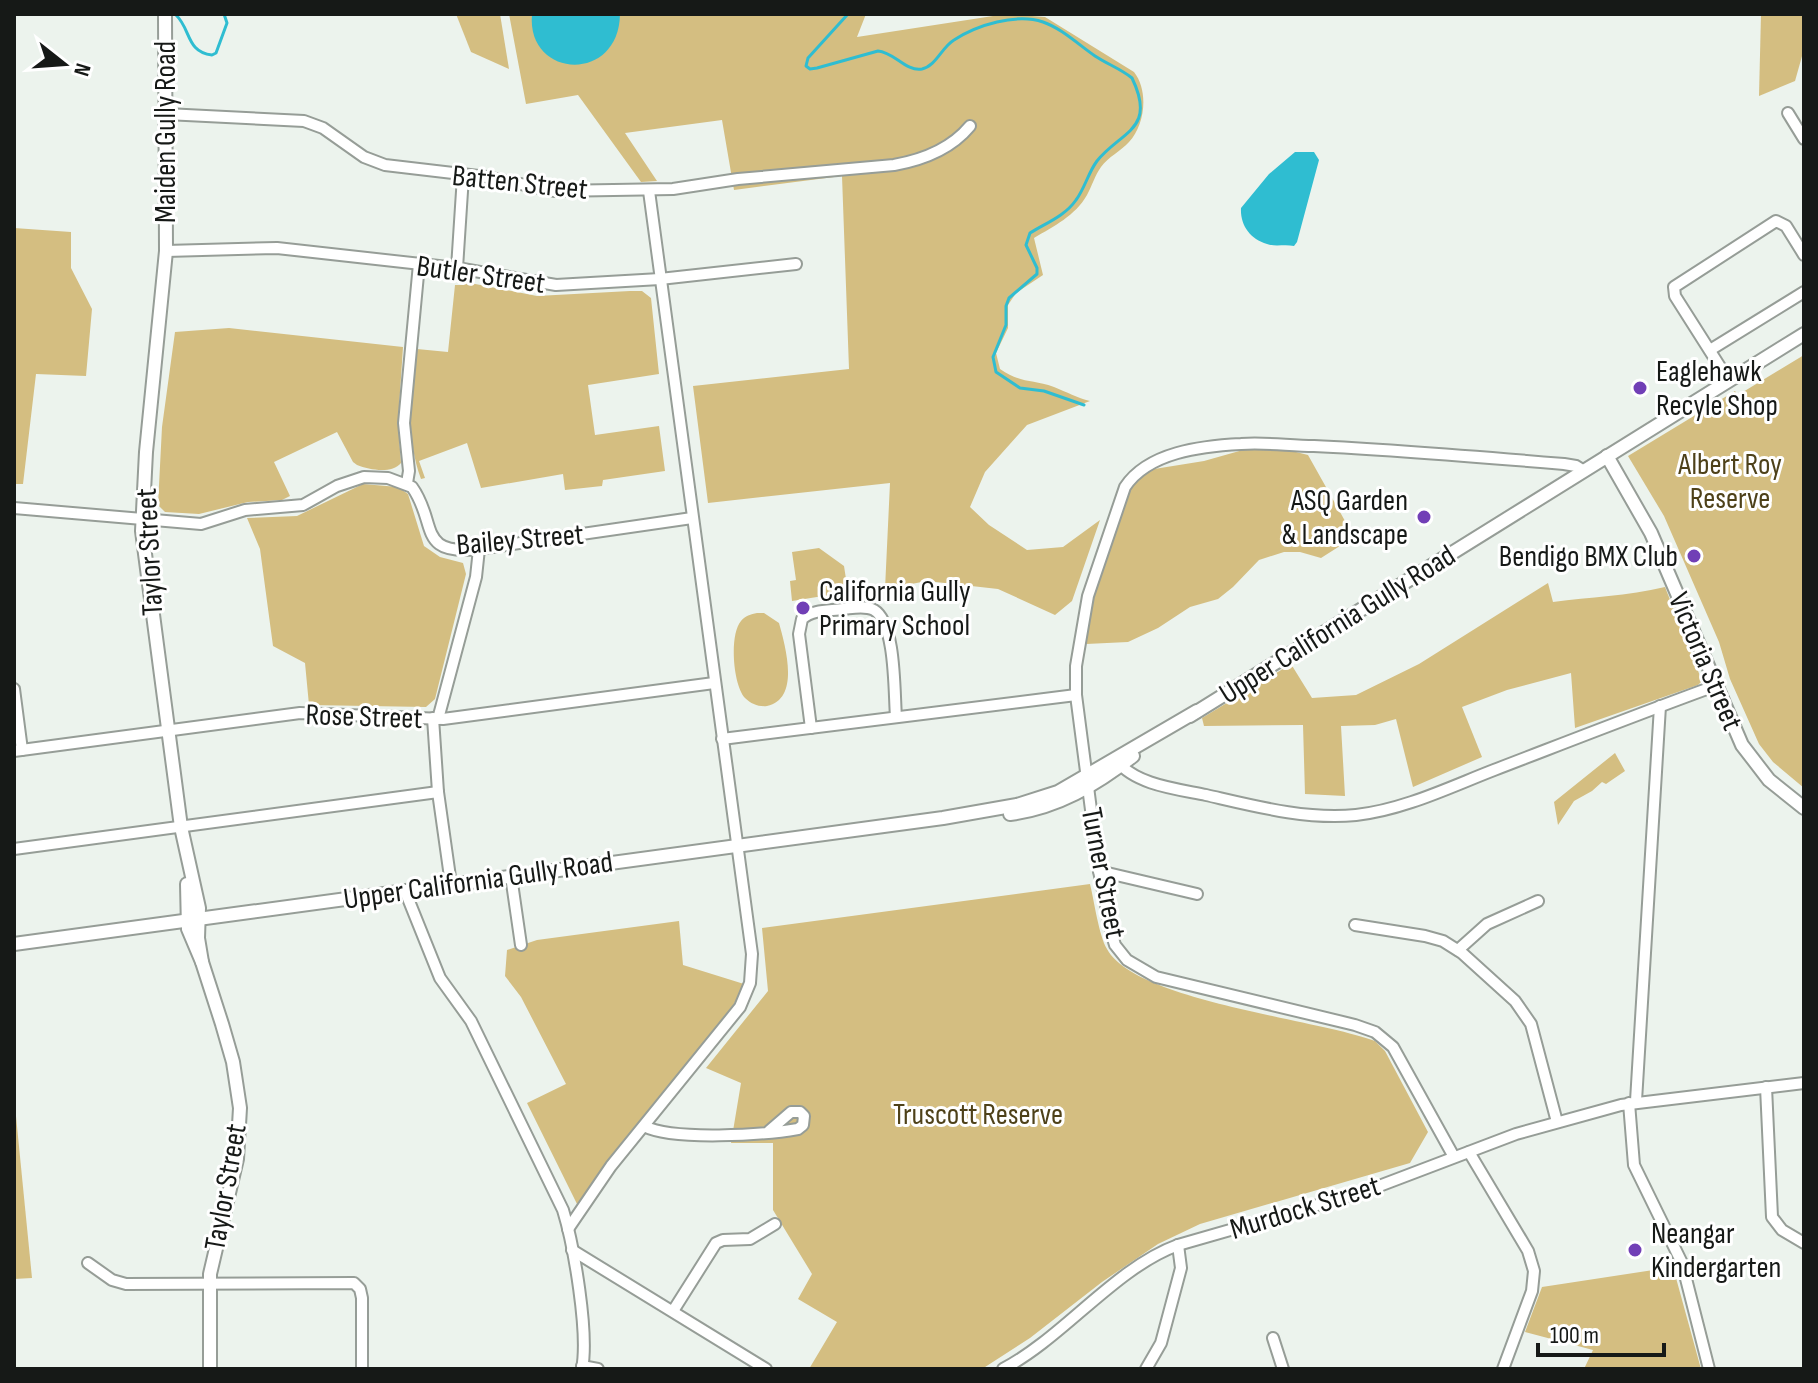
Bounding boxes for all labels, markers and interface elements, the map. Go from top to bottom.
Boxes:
north arrow [24,24,104,104]
street label: Maiden Gully Road [148,41,184,223]
text: N [67,60,96,79]
street label: Batten Street [450,158,589,208]
street label: Butler Street [414,248,547,302]
place label: Eaglehawk Recyle Shop [1656,354,1778,424]
marker: Eaglehawk Recyle Shop [1631,379,1649,397]
park label: Albert Roy Reserve [1677,447,1782,517]
place label: ASQ Garden & Landscape [1282,483,1408,553]
street label: Taylor Street [129,487,171,617]
marker: ASQ Garden & Landscape [1415,508,1433,526]
street label: Bailey Street [455,517,585,563]
street label: Upper California Gully Road [1213,538,1462,712]
place label: Bendigo BMX Club [1499,539,1678,575]
marker: Bendigo BMX Club [1685,547,1703,565]
place label: California Gully Primary School [819,574,971,644]
street label: Victoria Street [1660,587,1750,736]
marker: California Gully Primary School [794,599,812,617]
street label: Rose Street [305,697,423,737]
street label: Turner Street [1073,805,1133,942]
street label: Upper California Gully Road [341,844,615,918]
park label: Truscott Reserve [893,1097,1063,1133]
street label: Taylor Street [197,1121,255,1253]
street label: Murdock Street [1226,1168,1385,1248]
place label: Neangar Kindergarten [1651,1216,1781,1286]
marker: Neangar Kindergarten [1626,1241,1644,1259]
scale bar [1538,1307,1664,1357]
text: 100 m [1550,1321,1599,1350]

